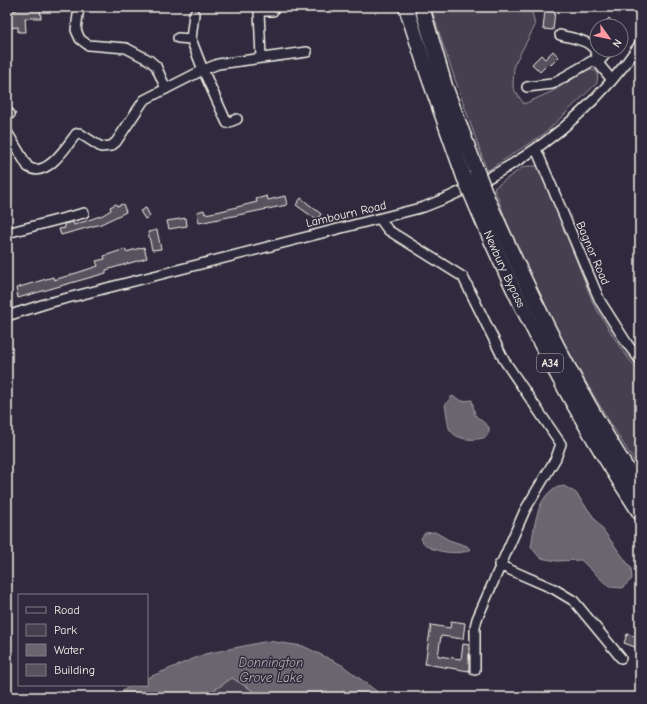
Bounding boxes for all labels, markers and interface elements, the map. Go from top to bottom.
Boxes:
north arrow [589,18,629,58]
text: N [610,37,624,50]
street label: Lambourn Road [304,198,388,230]
street label: Bagnor Road [573,219,613,287]
street label: Newbury Bypass [481,228,528,310]
road number: A34 [537,354,563,372]
legend [18,594,148,686]
text: Road [54,603,80,617]
text: Park [54,623,77,637]
text: Water [54,643,84,657]
water label: Donnington Grove Lake [239,655,303,685]
text: Building [54,663,95,677]

